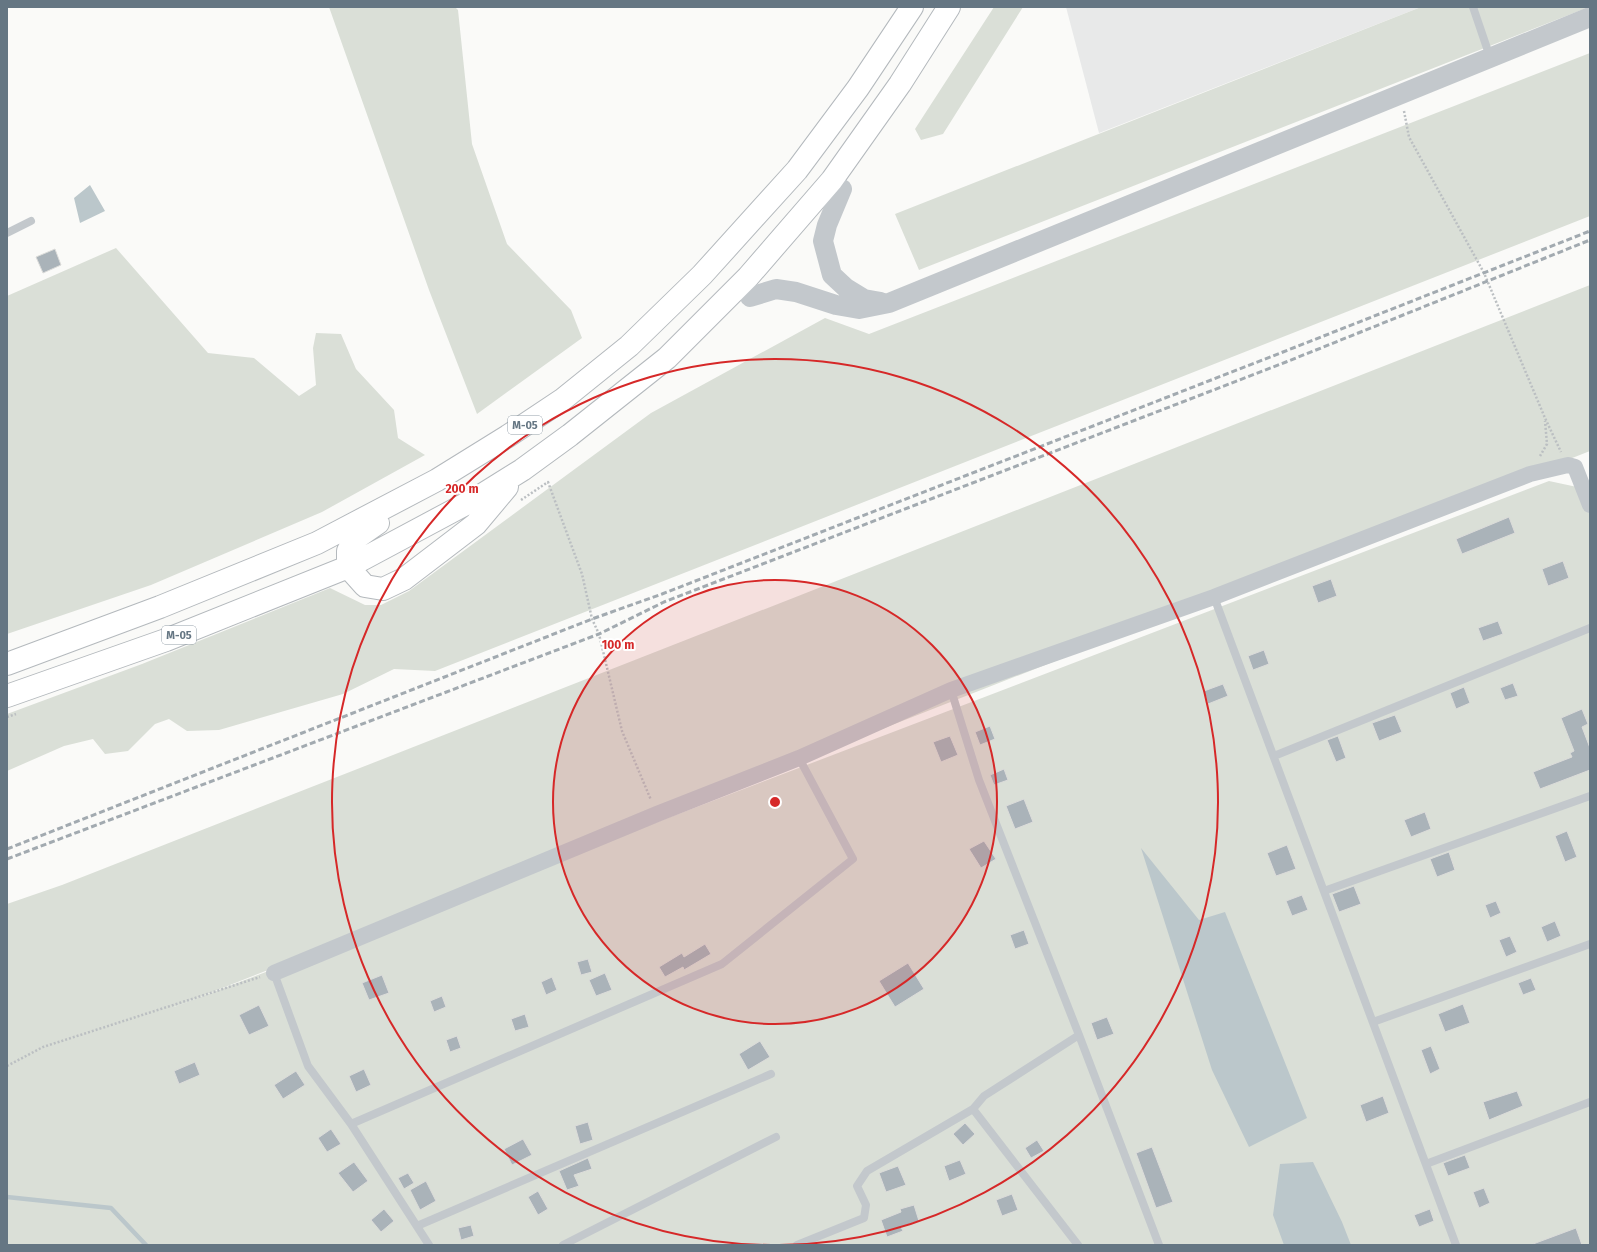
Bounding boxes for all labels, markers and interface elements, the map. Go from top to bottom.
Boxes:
road number: М-05 [508,416,542,434]
text: 200 m [445,482,479,496]
road number: М-05 [162,626,196,644]
text: 100 m [602,638,634,652]
centre of rings [768,795,782,809]

